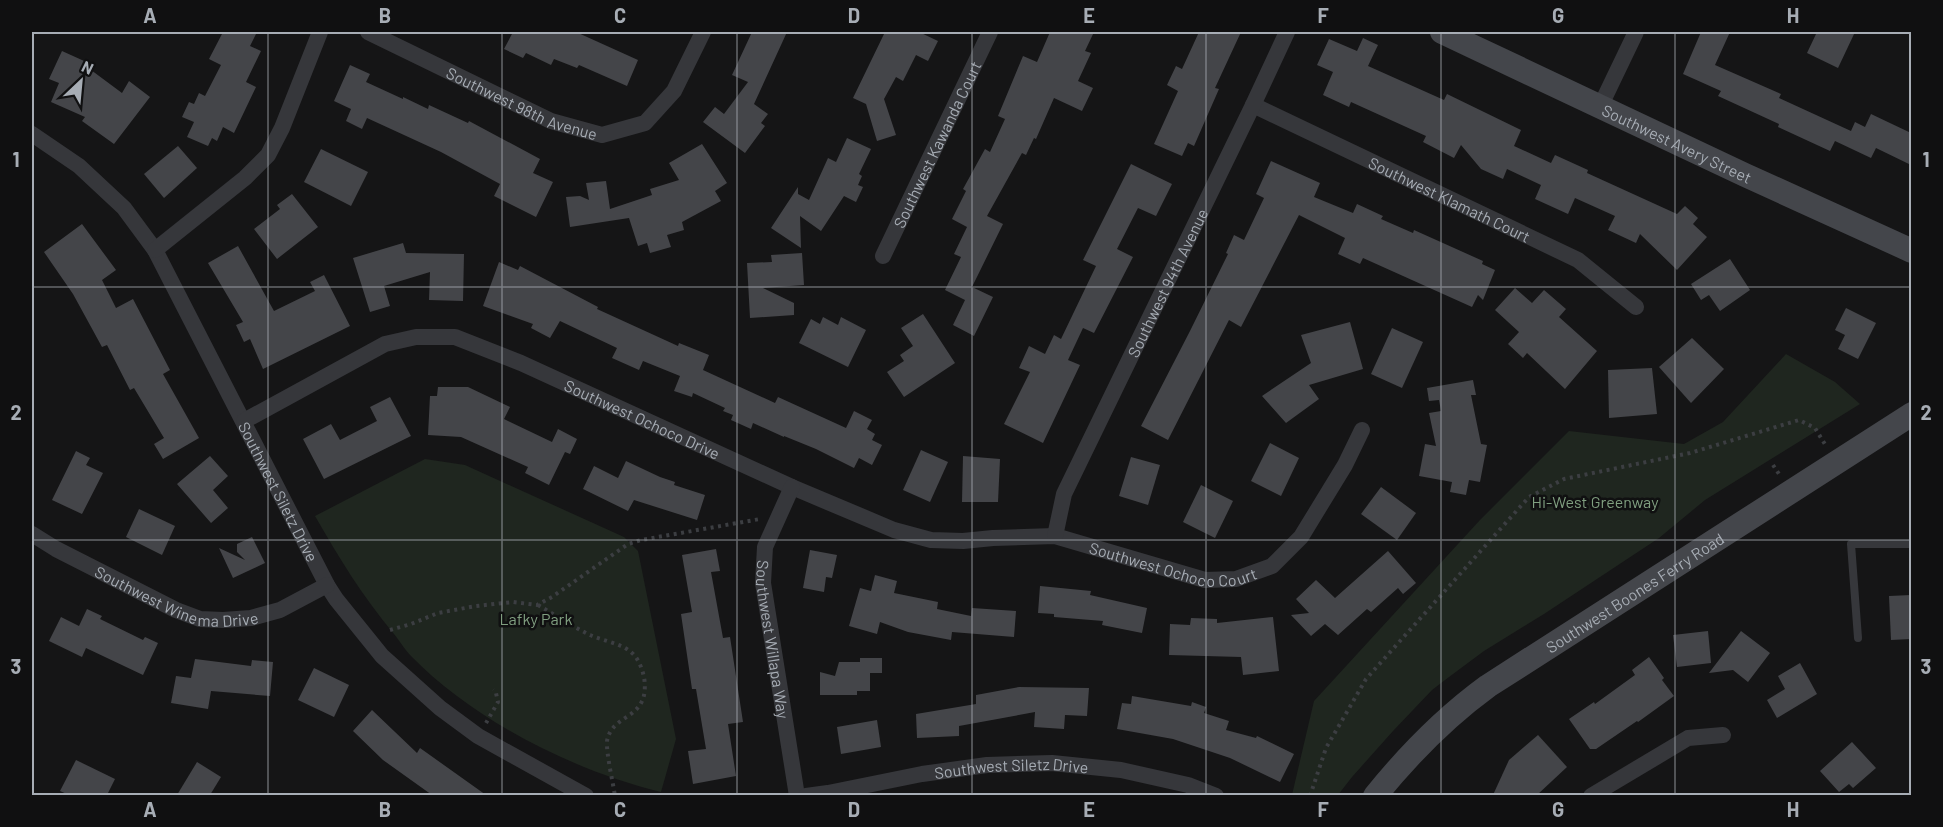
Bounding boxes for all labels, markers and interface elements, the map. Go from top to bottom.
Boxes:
text: A [143,3,157,27]
text: B [379,3,391,27]
text: C [614,3,626,27]
text: D [848,3,860,27]
text: E [1083,3,1095,27]
text: F [1317,3,1329,27]
text: G [1552,3,1564,27]
text: H [1787,3,1799,27]
north arrow [51,51,111,111]
text: N [79,56,97,78]
street label: Southwest Kawanda Court [889,58,984,230]
street label: Southwest 98th Avenue [444,62,600,143]
street label: Southwest Avery Street [1599,100,1755,186]
text: 1 [12,147,20,171]
text: 1 [1922,147,1930,171]
street label: Southwest Klamath Court [1366,152,1534,246]
street label: Southwest 94th Avenue [1123,205,1211,360]
street label: Southwest Ochoco Drive [562,375,723,462]
text: 2 [10,400,22,424]
text: 2 [1920,400,1932,424]
street label: Southwest Siletz Drive [235,418,323,565]
park label: Hi-West Greenway [1531,492,1659,511]
street label: Southwest Boones Ferry Road [1542,528,1727,656]
street label: Southwest Ochoco Court [1087,537,1259,589]
street label: Southwest Willapa Way [753,560,794,721]
street label: Southwest Winema Drive [92,561,260,630]
park label: Lafky Park [500,609,572,628]
text: 3 [11,654,21,678]
text: 3 [1921,654,1931,678]
street label: Southwest Siletz Drive [933,753,1089,782]
text: A [143,797,157,821]
text: B [379,797,391,821]
text: C [614,797,626,821]
text: D [848,797,860,821]
text: E [1083,797,1095,821]
text: F [1317,797,1329,821]
text: G [1552,797,1564,821]
text: H [1787,797,1799,821]

